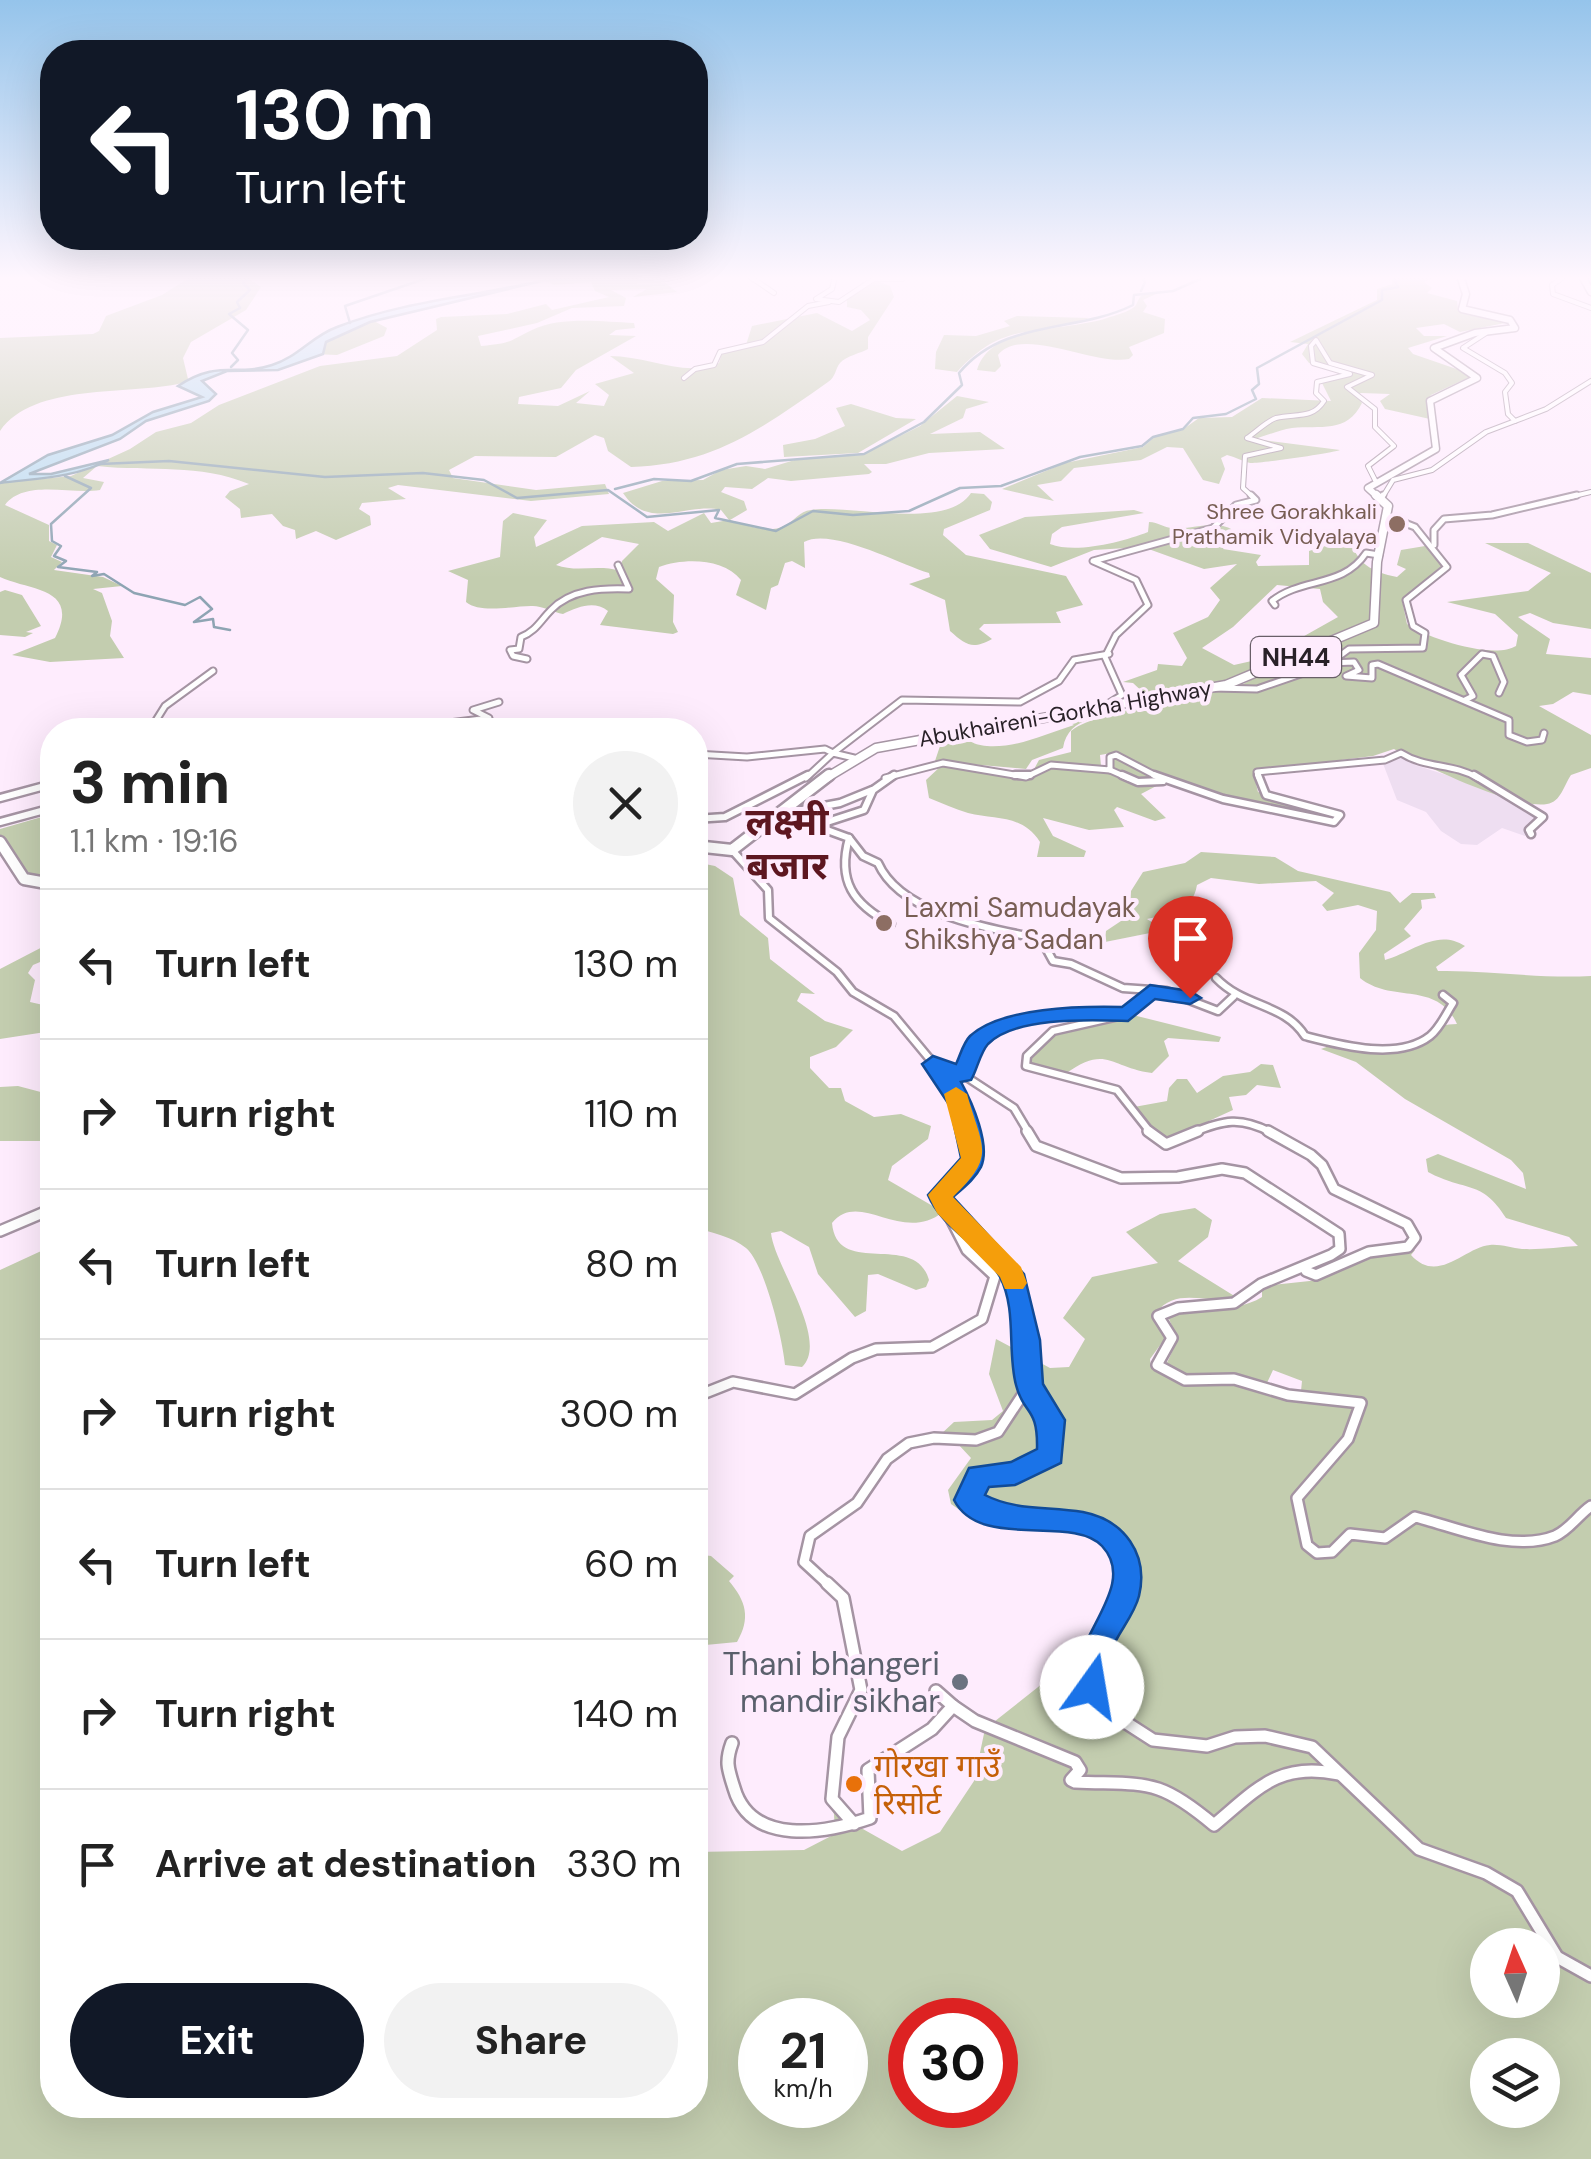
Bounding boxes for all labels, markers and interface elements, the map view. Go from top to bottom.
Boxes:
text: 130 m [235,70,434,161]
icon: left [70,80,200,210]
text: Turn left [235,158,407,217]
place label: Shree Gorakhkali Prathamik Vidyalaya [1172,497,1377,551]
marker: Shree Gorakhkali Prathamik Vidyalaya [1386,513,1408,535]
road number: NH44 [1251,637,1341,677]
street label: Abukhaireni-Gorkha Highway [916,673,1214,754]
text: 3 min [70,743,230,822]
button: close [573,751,678,856]
district label: लक्ष्मी बजार [746,797,829,891]
text: 1.1 km · 19:16 [70,820,239,862]
place label: Laxmi Samudayak Shikshya Sadan [904,889,1136,958]
pin [1148,896,1233,999]
icon: arrive [1163,911,1218,966]
marker: Laxmi Samudayak Shikshya Sadan [873,912,895,934]
icon: left [70,937,125,992]
text: Turn left [155,939,311,989]
text: 130 m [574,939,678,989]
icon: right [70,1087,125,1142]
text: Turn right [155,1089,336,1139]
text: 110 m [584,1089,678,1139]
icon: left [70,1237,125,1292]
text: Turn left [155,1239,311,1289]
text: 80 m [585,1239,678,1289]
icon: right [70,1387,125,1442]
text: Turn right [155,1389,336,1439]
text: 300 m [560,1389,678,1439]
icon: left [70,1537,125,1592]
text: Turn left [155,1539,311,1589]
text: 60 m [584,1539,678,1589]
position arrow [1040,1635,1144,1739]
place label: Thani bhangeri mandir sikhar [723,1643,940,1722]
marker: Thani bhangeri mandir sikhar [949,1671,971,1693]
icon: right [70,1687,125,1742]
text: Turn right [155,1689,336,1739]
text: 140 m [573,1689,678,1739]
place label: गोरखा गाउँ रिसोर्ट [874,1745,1002,1824]
marker: गोरखा गाउँ रिसोर्ट [843,1773,865,1795]
icon: arrive [70,1837,125,1892]
text: Arrive at destination [155,1839,537,1889]
text: 330 m [567,1839,681,1889]
north arrow [1470,1928,1560,2018]
map controls [1470,1928,1560,2128]
button: Exit [70,1983,364,2098]
button: Share [384,1983,678,2098]
speed limit sign: 30 [888,1998,1018,2128]
text: 21 [779,2018,827,2084]
button: layers [1470,2038,1560,2128]
text: km/h [773,2072,833,2105]

